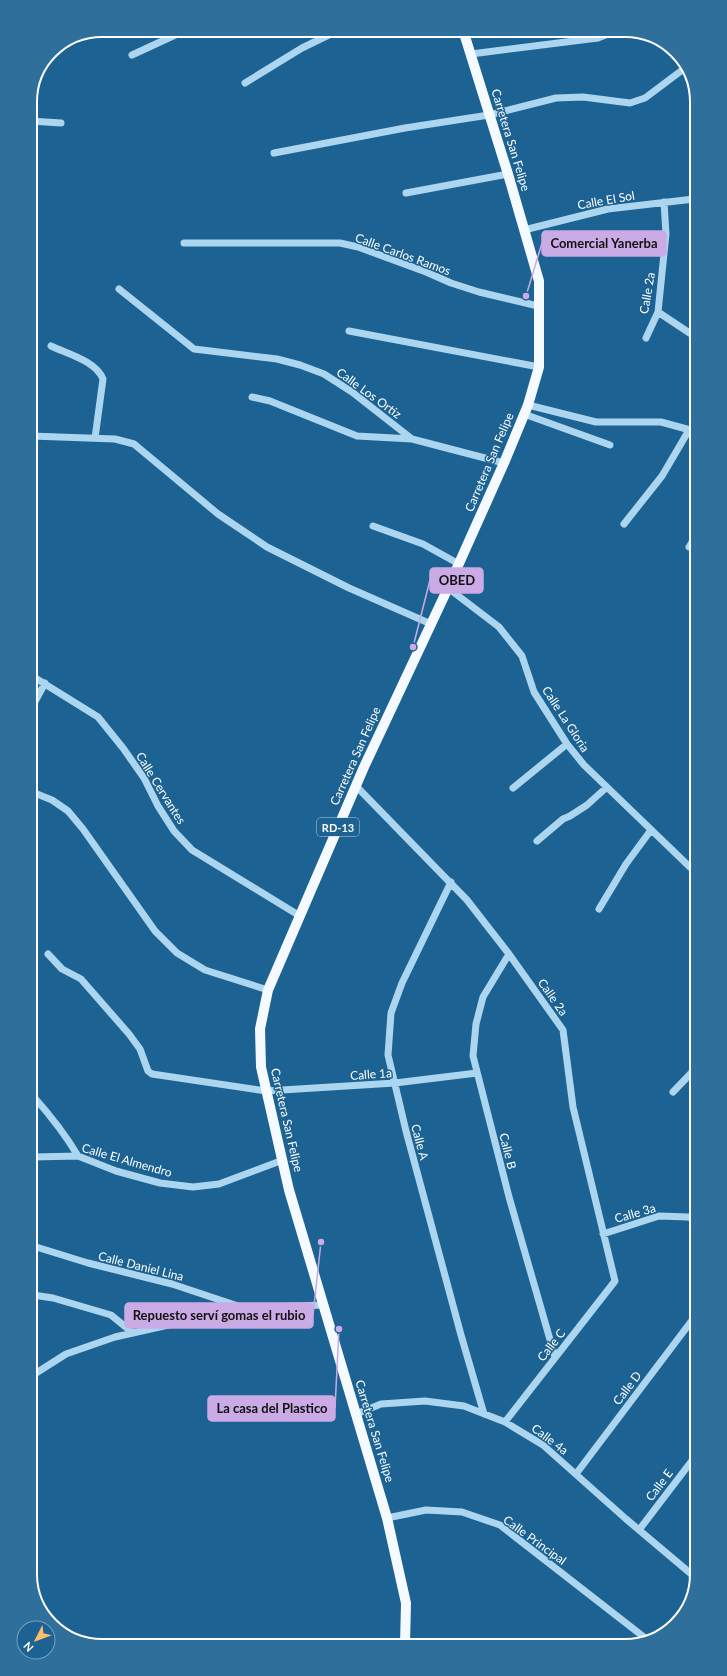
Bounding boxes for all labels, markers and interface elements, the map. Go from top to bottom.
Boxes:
street label: Carretera San Felipe [488,87,534,193]
street label: Calle El Sol [576,188,636,212]
street label: Calle Carlos Ramos [353,230,453,278]
callout: Comercial Yanerba [542,231,666,256]
text: Comercial Yanerba [550,235,658,251]
street label: Calle 2a [636,271,658,315]
street label: Calle Los Ortiz [334,364,405,422]
street label: Carretera San Felipe [461,410,517,514]
callout: OBED [430,568,483,593]
text: OBED [439,572,475,588]
street label: Calle La Gloria [539,683,593,755]
street label: Carretera San Felipe [327,704,383,808]
street label: Calle Cervantes [133,749,189,827]
road number: RD-13 [317,818,359,836]
street label: Calle 2a [535,976,571,1019]
street label: Calle 1a [350,1065,392,1083]
street label: Carretera San Felipe [268,1067,306,1173]
street label: Calle A [408,1122,432,1163]
street label: Calle B [496,1131,520,1171]
street label: Calle El Almendro [80,1140,174,1180]
street label: Calle 3a [613,1200,657,1226]
street label: Calle Daniel Lina [97,1248,185,1284]
callout: Repuesto serví gomas el rubio [125,1303,313,1328]
text: Repuesto serví gomas el rubio [133,1307,306,1323]
street label: Calle C [534,1326,568,1364]
street label: Calle D [610,1368,644,1408]
street label: Carretera San Felipe [352,1378,398,1484]
callout: La casa del Plastico [208,1396,335,1421]
text: La casa del Plastico [216,1400,328,1416]
street label: Calle 4a [529,1420,571,1458]
street label: Calle E [642,1466,676,1504]
street label: Calle Principal [501,1512,569,1568]
north arrow [16,1620,56,1660]
text: N [21,1640,36,1655]

